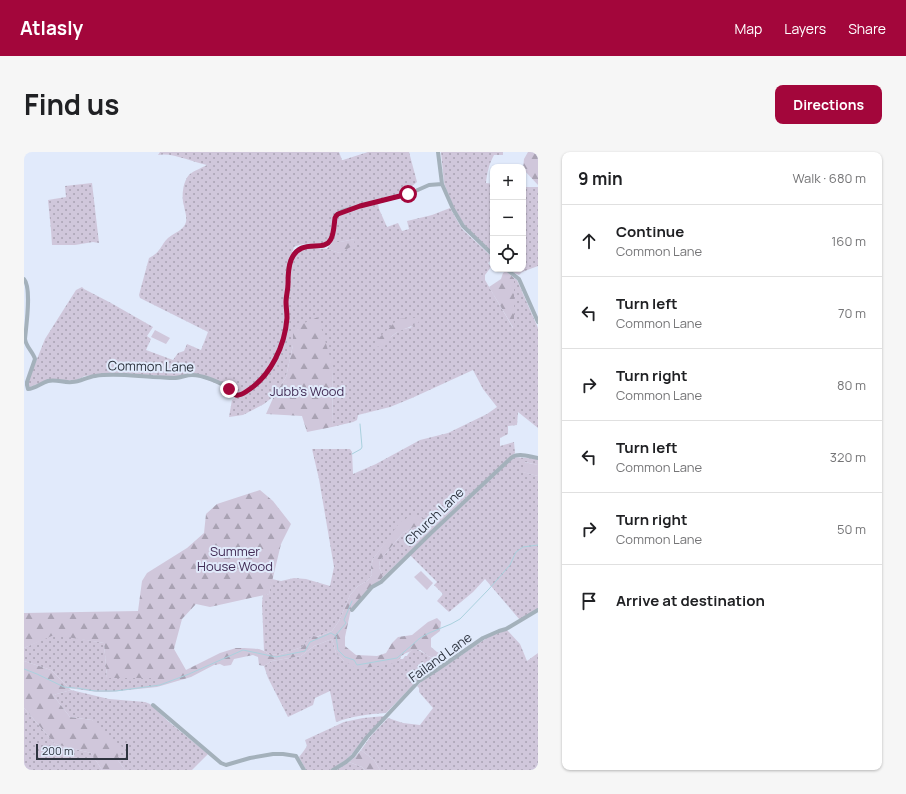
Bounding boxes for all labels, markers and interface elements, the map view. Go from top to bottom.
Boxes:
text: Atlasly [20,15,83,41]
text: Map [734,19,762,38]
text: Layers [784,19,826,38]
text: Share [848,19,886,38]
text: Find us [24,85,119,123]
button: Directions [775,85,882,124]
map controls [490,164,526,272]
button: + [490,164,526,200]
text: 9 min [578,167,623,190]
text: Walk · 680 m [792,169,866,187]
route start [399,185,417,203]
button: − [490,200,526,236]
text: Continue [616,221,684,242]
icon: ahead [578,230,600,252]
text: 160 m [831,232,866,250]
button: locate [490,236,526,272]
text: Common Lane [616,242,702,260]
text: Turn left [616,293,678,314]
icon: left [578,302,600,324]
text: 70 m [838,304,866,322]
text: Common Lane [616,314,702,332]
street label: Common Lane [108,356,195,376]
text: Turn right [616,365,687,386]
icon: right [578,374,600,396]
text: 80 m [837,376,866,394]
route end [220,380,238,398]
park label: Jubb's Wood [270,382,344,400]
text: Common Lane [616,386,702,404]
text: Turn left [616,437,678,458]
icon: left [578,446,600,468]
text: 320 m [830,448,866,466]
text: Common Lane [616,458,702,476]
street label: Church Lane [400,483,468,549]
text: Turn right [616,509,687,530]
icon: right [578,518,600,540]
text: 50 m [837,520,866,538]
text: Common Lane [616,530,702,548]
park label: Summer House Wood [197,542,273,575]
icon: arrive [578,590,600,612]
text: Arrive at destination [616,590,765,611]
street label: Failand Lane [405,628,476,686]
scale bar [36,742,128,761]
text: 200 m [42,743,73,758]

